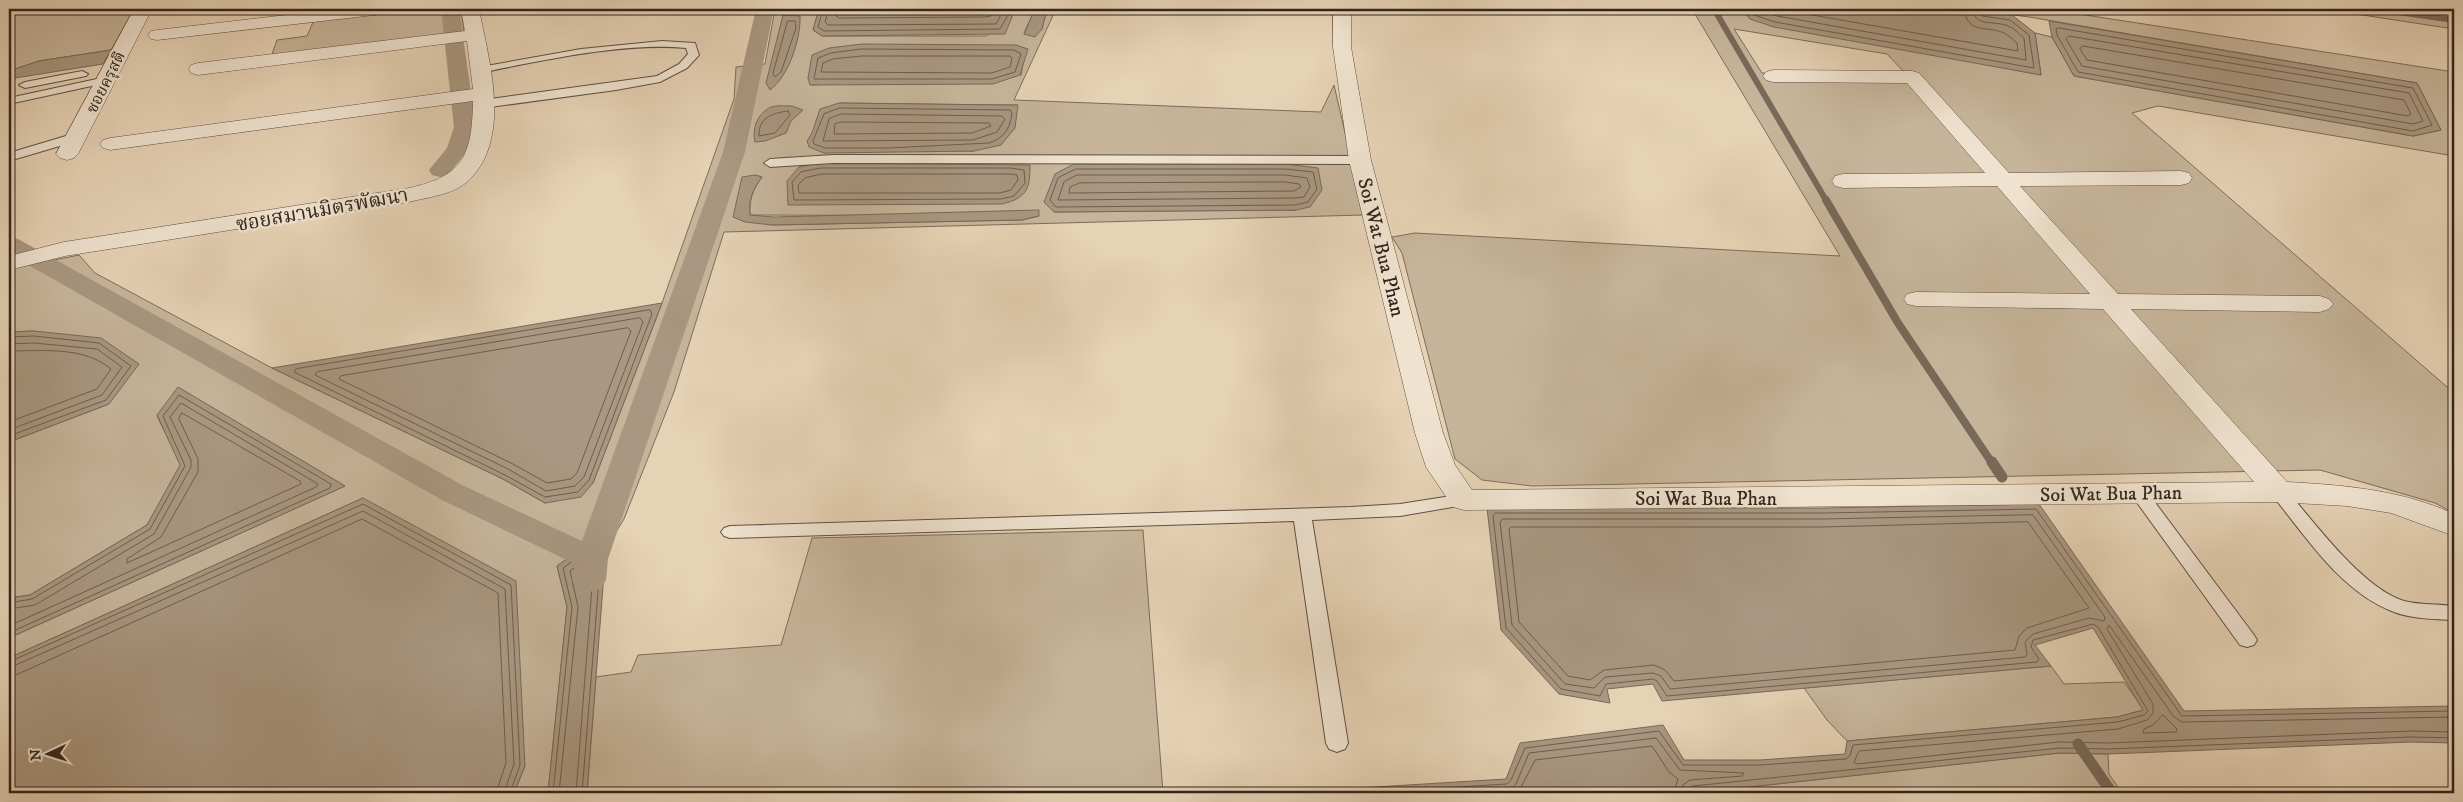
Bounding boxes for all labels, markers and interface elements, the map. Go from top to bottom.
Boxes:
street label: ซอยครุสติ [82,48,131,117]
street label: Soi Wat Bua Phan [1351,175,1410,320]
street label: ซอยสมานมิตรพัฒนา [234,183,411,238]
street label: Soi Wat Bua Phan [2040,481,2183,508]
street label: Soi Wat Bua Phan [1635,487,1778,512]
north arrow [22,730,72,780]
text: N [27,748,45,761]

